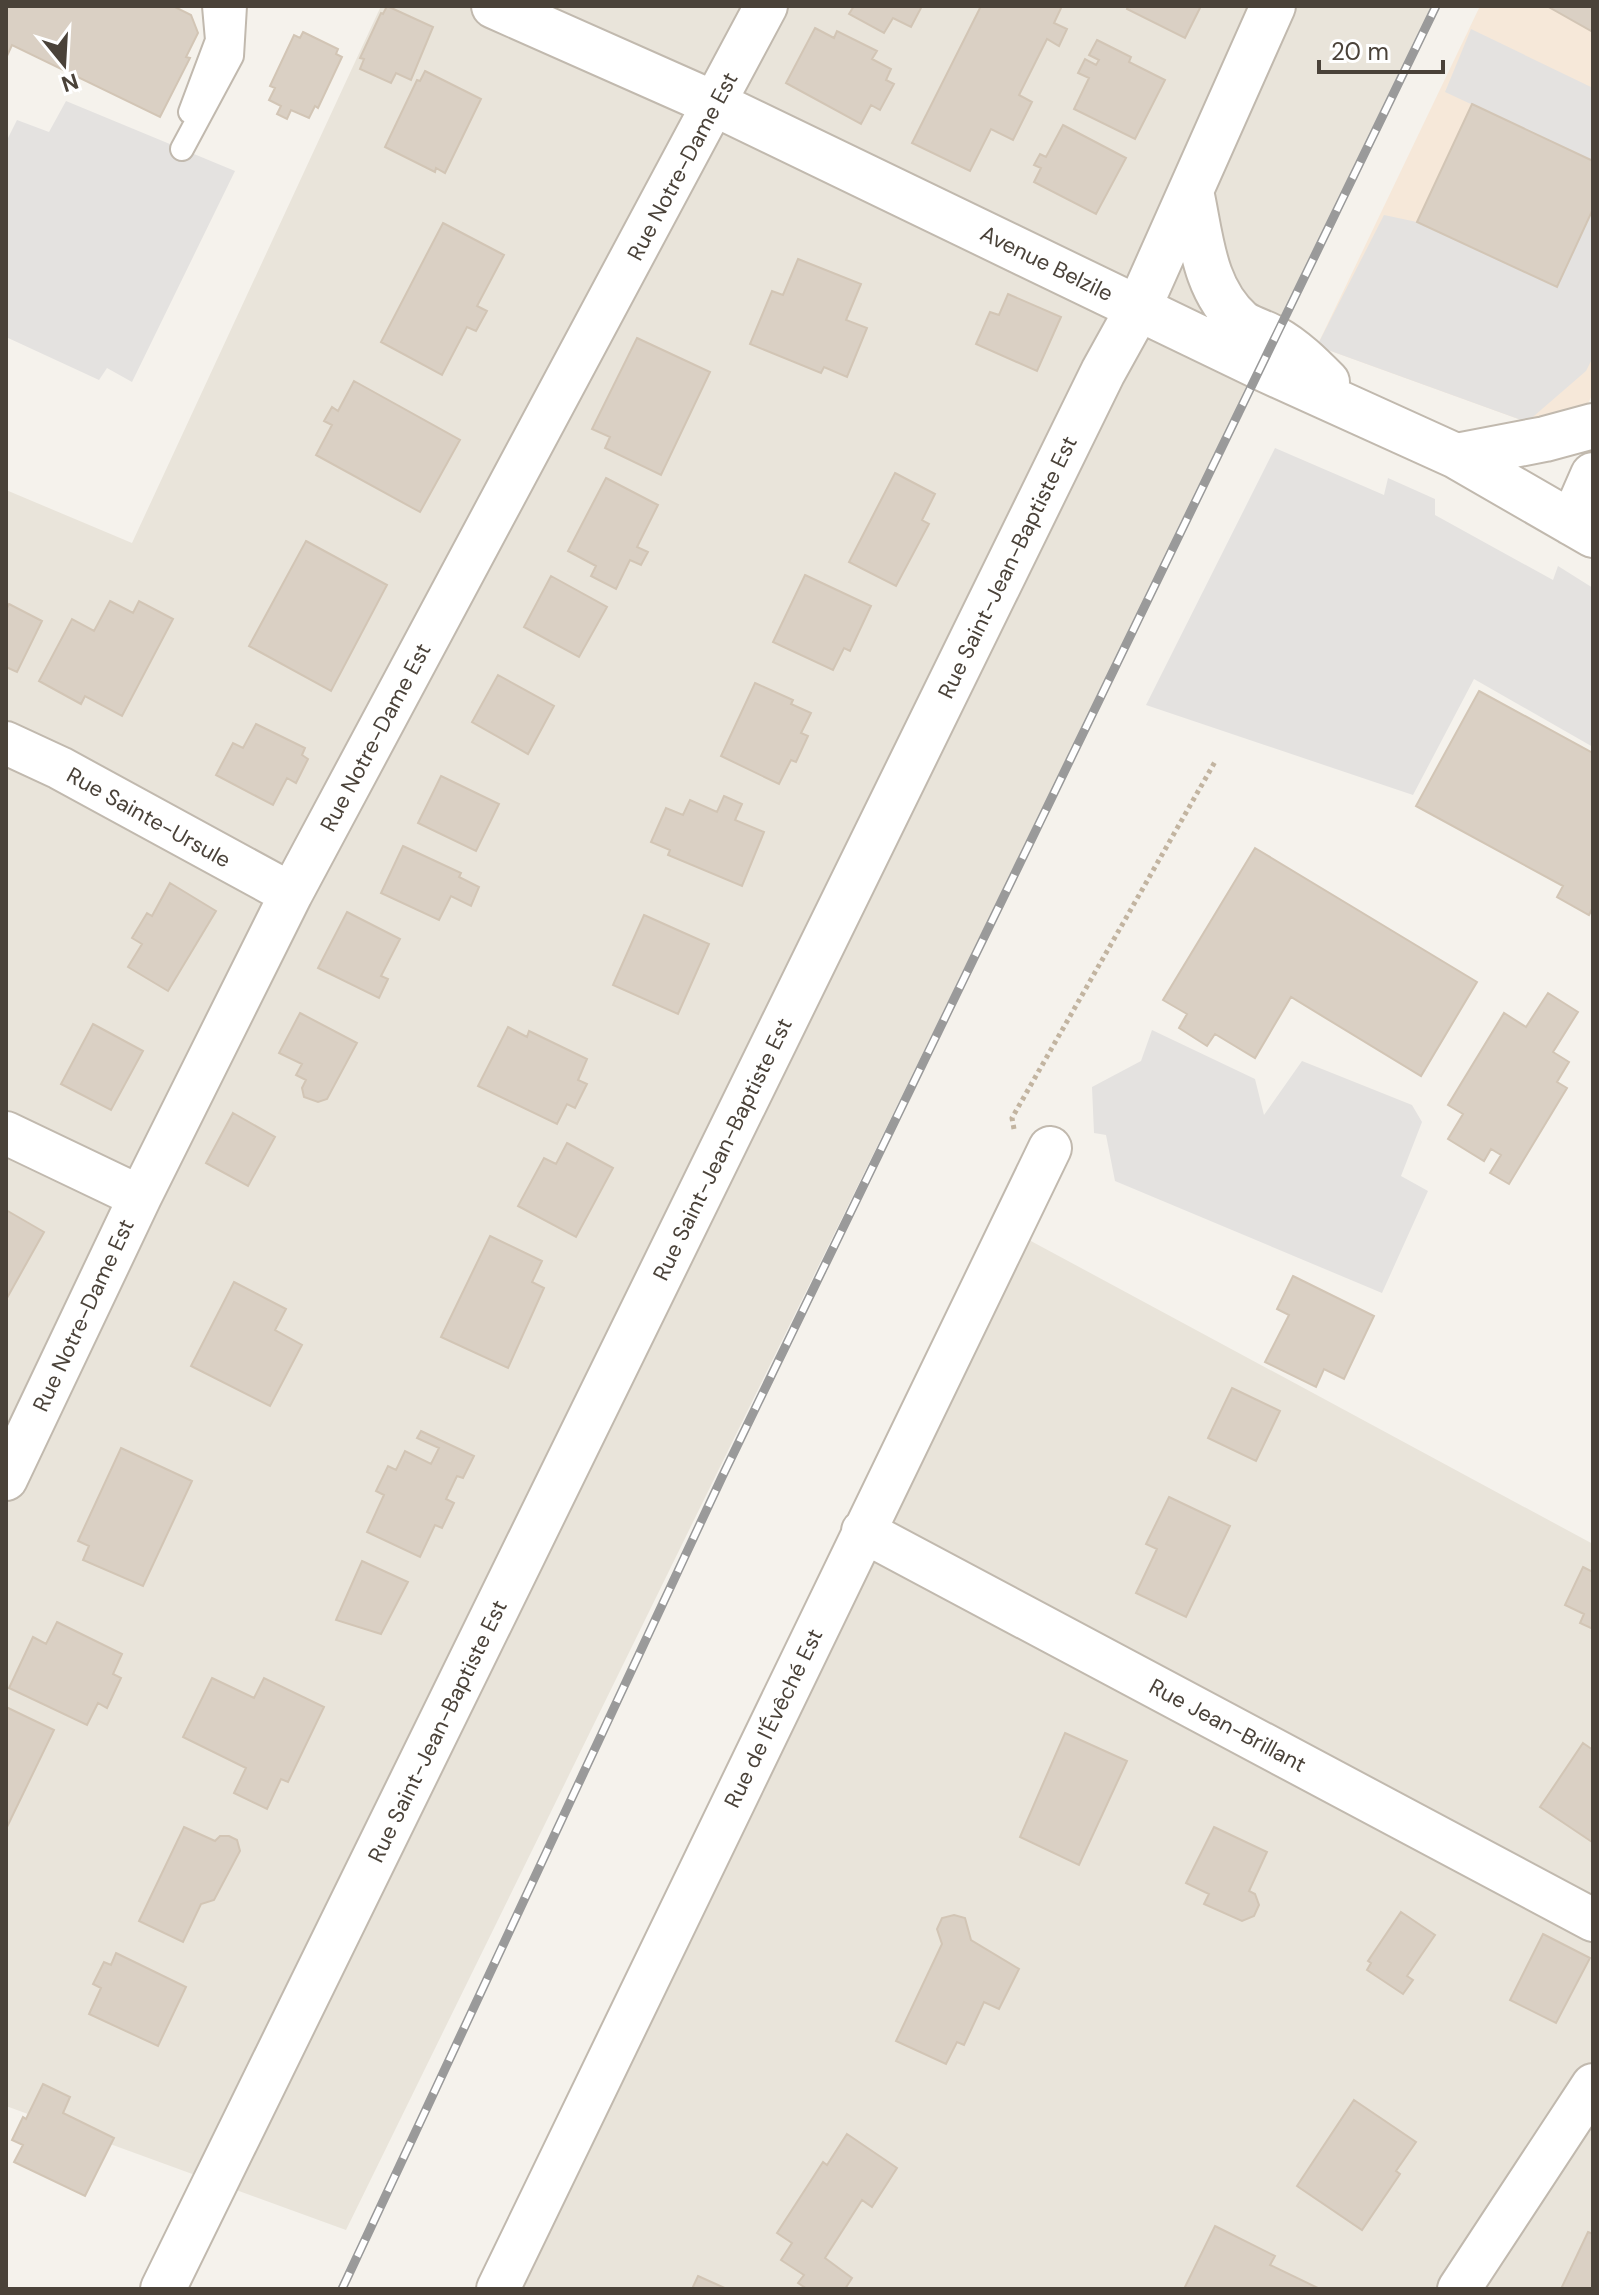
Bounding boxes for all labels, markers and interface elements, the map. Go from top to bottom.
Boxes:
north arrow [24,24,104,104]
scale bar [1319,24,1443,74]
text: 20 m [1331,36,1389,67]
text: N [58,66,82,99]
street label: Rue Notre-Dame Est [621,67,744,265]
street label: Avenue Belzile [976,219,1118,308]
street label: Rue Saint-Jean-Baptiste Est [931,431,1084,703]
street label: Rue Notre-Dame Est [314,638,437,836]
street label: Rue Sainte-Ursule [62,760,236,874]
street label: Rue Saint-Jean-Baptiste Est [646,1013,799,1285]
street label: Rue Notre-Dame Est [26,1214,141,1416]
street label: Rue Saint-Jean-Baptiste Est [361,1595,514,1867]
street label: Rue de l'Évêché Est [718,1624,829,1813]
street label: Rue Jean-Brillant [1144,1672,1311,1779]

